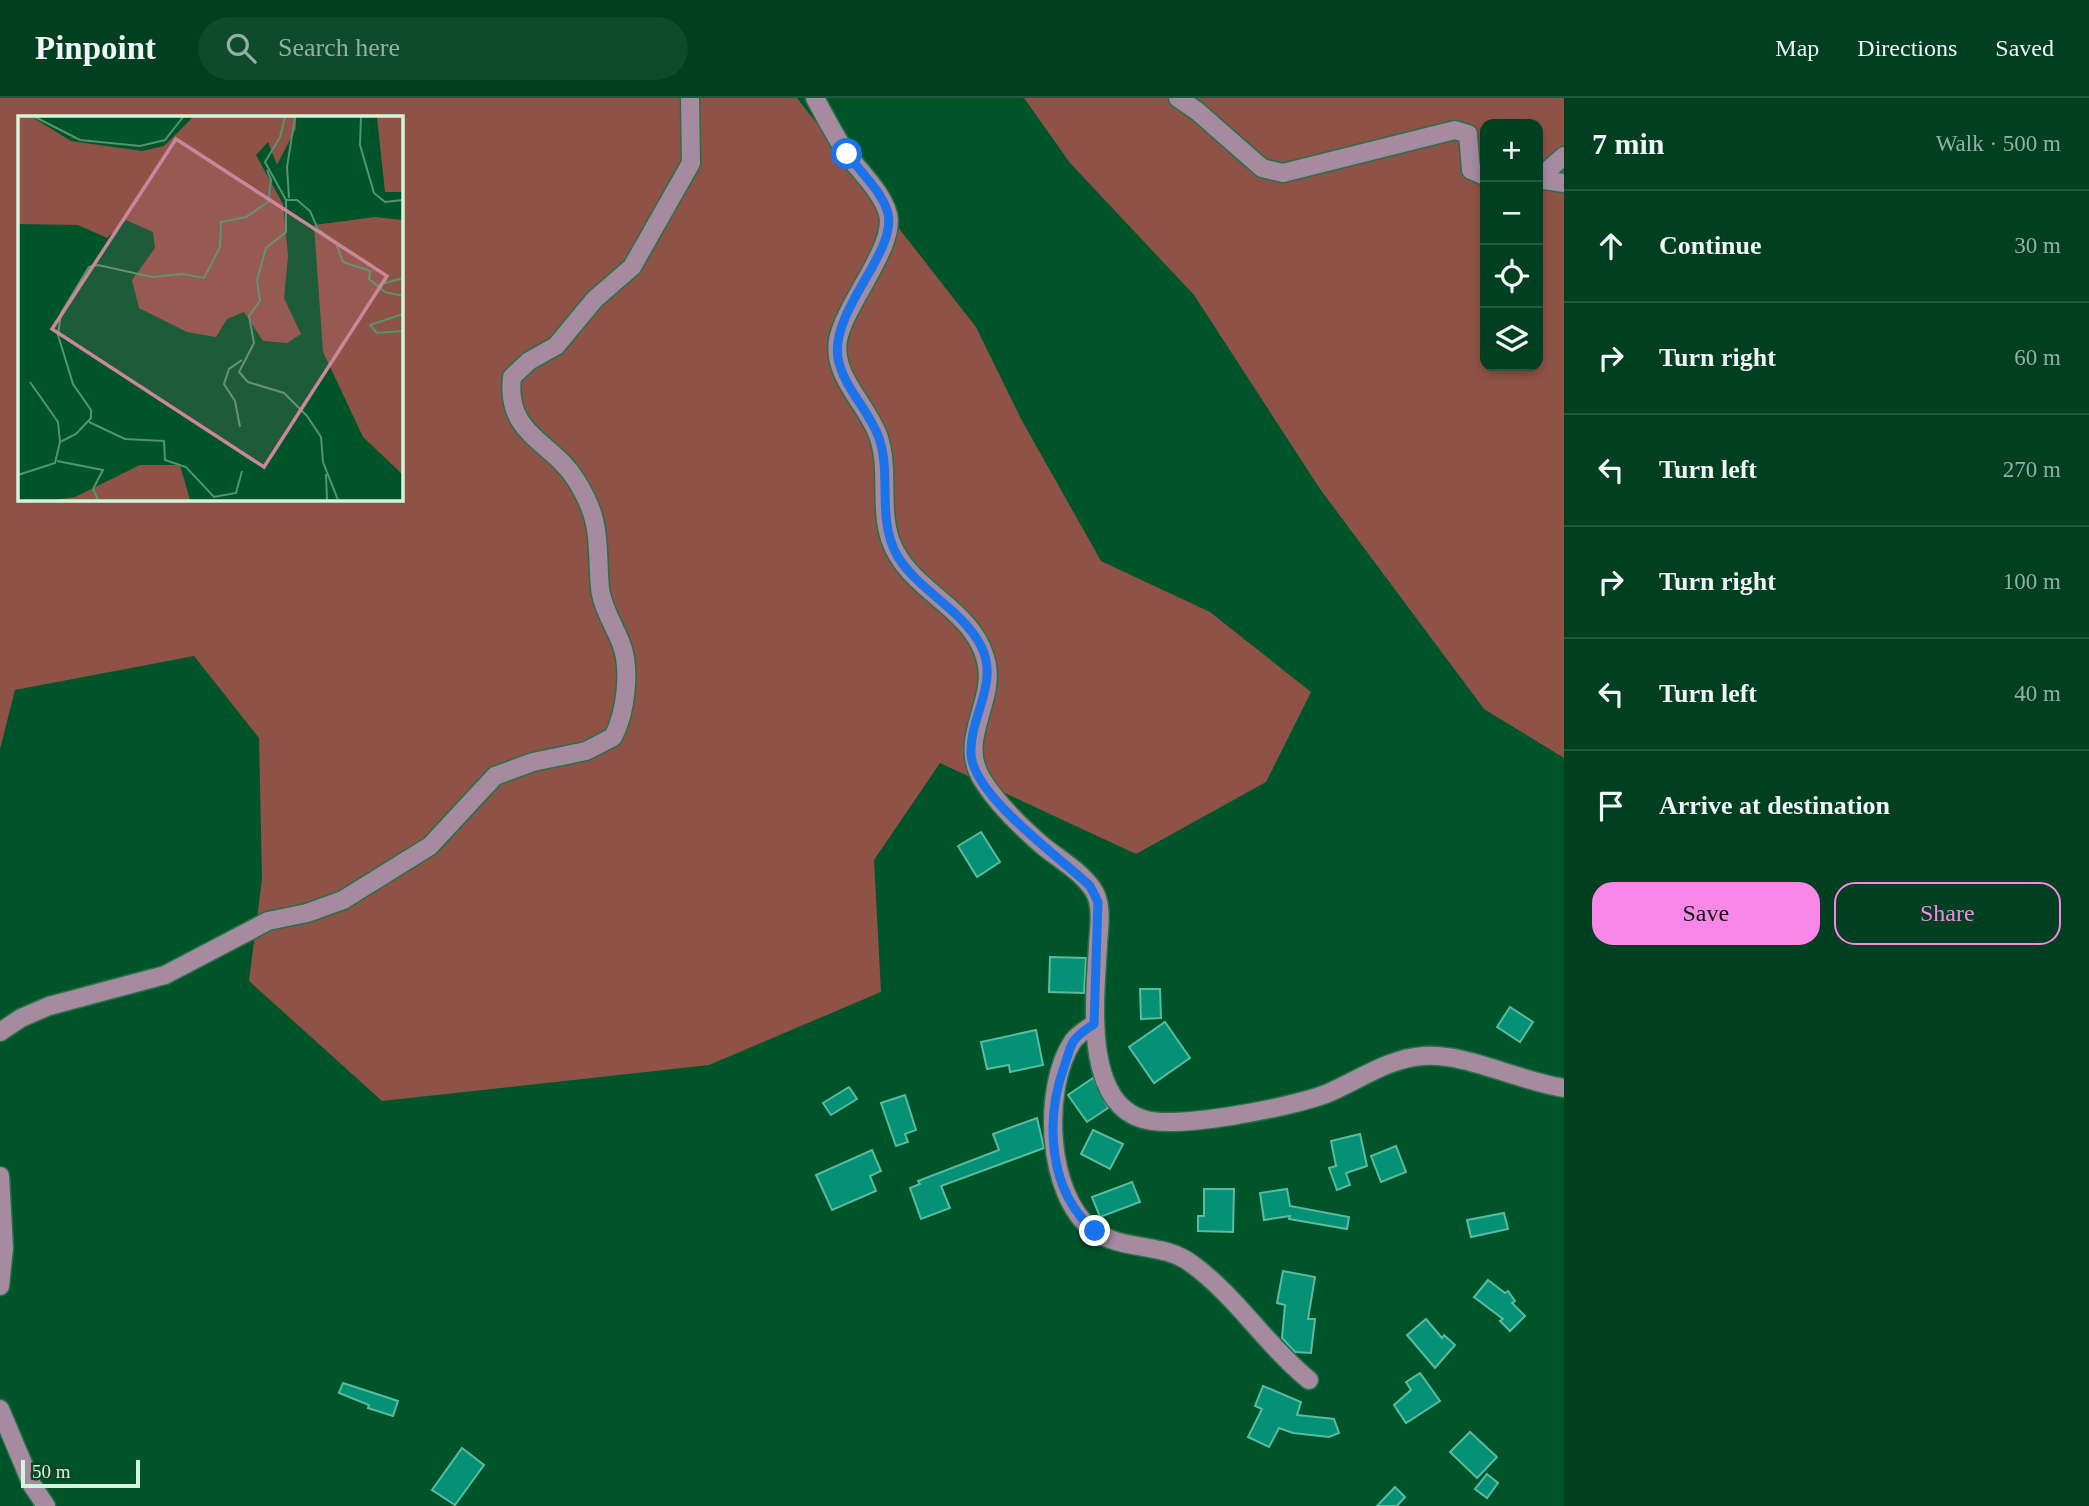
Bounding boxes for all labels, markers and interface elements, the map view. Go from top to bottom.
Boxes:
search box [198,17,688,80]
icon: search [222,29,260,67]
text: Pinpoint [35,30,156,66]
text: Search here [278,33,400,62]
text: Map [1775,35,1819,61]
text: Directions [1857,35,1957,61]
text: Saved [1995,35,2054,61]
inset map [18,116,402,500]
map controls [1480,119,1543,371]
button: + [1480,119,1543,182]
text: 7 min [1592,127,1665,160]
text: Walk · 500 m [1936,131,2061,156]
route start [831,138,862,169]
button: − [1480,182,1543,245]
icon: ahead [1592,227,1630,265]
text: Continue [1659,231,1762,260]
text: 30 m [2014,233,2061,258]
button: locate [1480,245,1543,308]
button: layers [1480,308,1543,371]
icon: right [1592,339,1630,377]
text: Turn right [1659,343,1776,372]
text: 60 m [2014,345,2061,370]
icon: left [1592,451,1630,489]
text: Turn left [1659,455,1757,484]
text: 270 m [2003,457,2061,482]
icon: right [1592,563,1630,601]
text: Turn right [1659,567,1776,596]
text: 100 m [2003,569,2061,594]
icon: left [1592,675,1630,713]
text: Turn left [1659,679,1757,708]
text: 40 m [2014,681,2061,706]
icon: arrive [1592,787,1630,825]
text: Arrive at destination [1659,791,1890,820]
button: Save [1592,882,1820,945]
button: Share [1834,882,2061,945]
route end [1079,1215,1110,1246]
scale bar [21,1457,140,1489]
text: 50 m [32,1461,71,1482]

